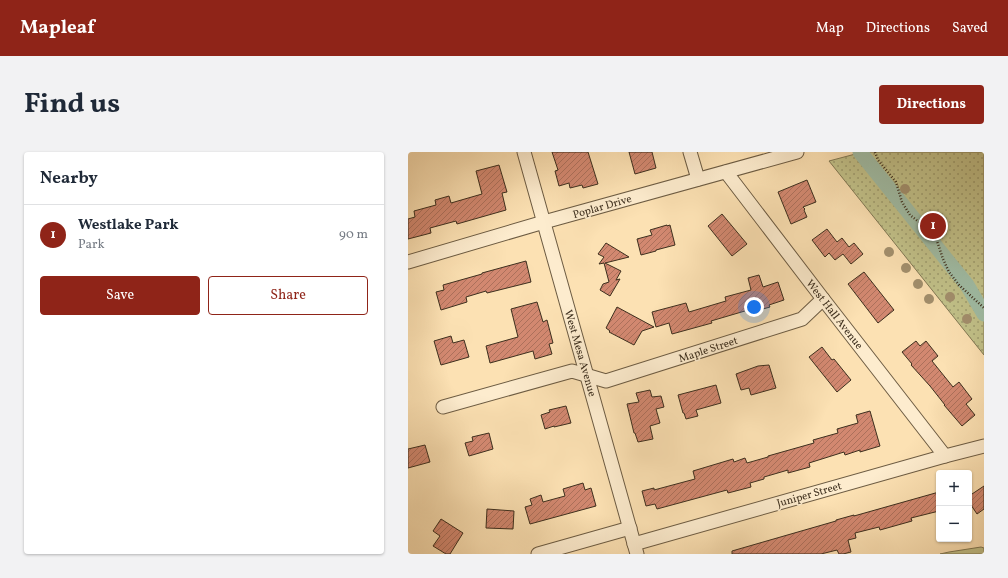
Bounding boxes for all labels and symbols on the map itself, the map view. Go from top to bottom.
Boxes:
street label: Poplar Drive [571,192,634,223]
pin: 1 [920,211,946,241]
street label: West Hall Avenue [802,277,866,353]
your location [744,297,764,317]
street label: West Mesa Avenue [560,308,599,399]
street label: Maple Street [677,334,740,367]
street label: Juniper Street [775,479,844,512]

